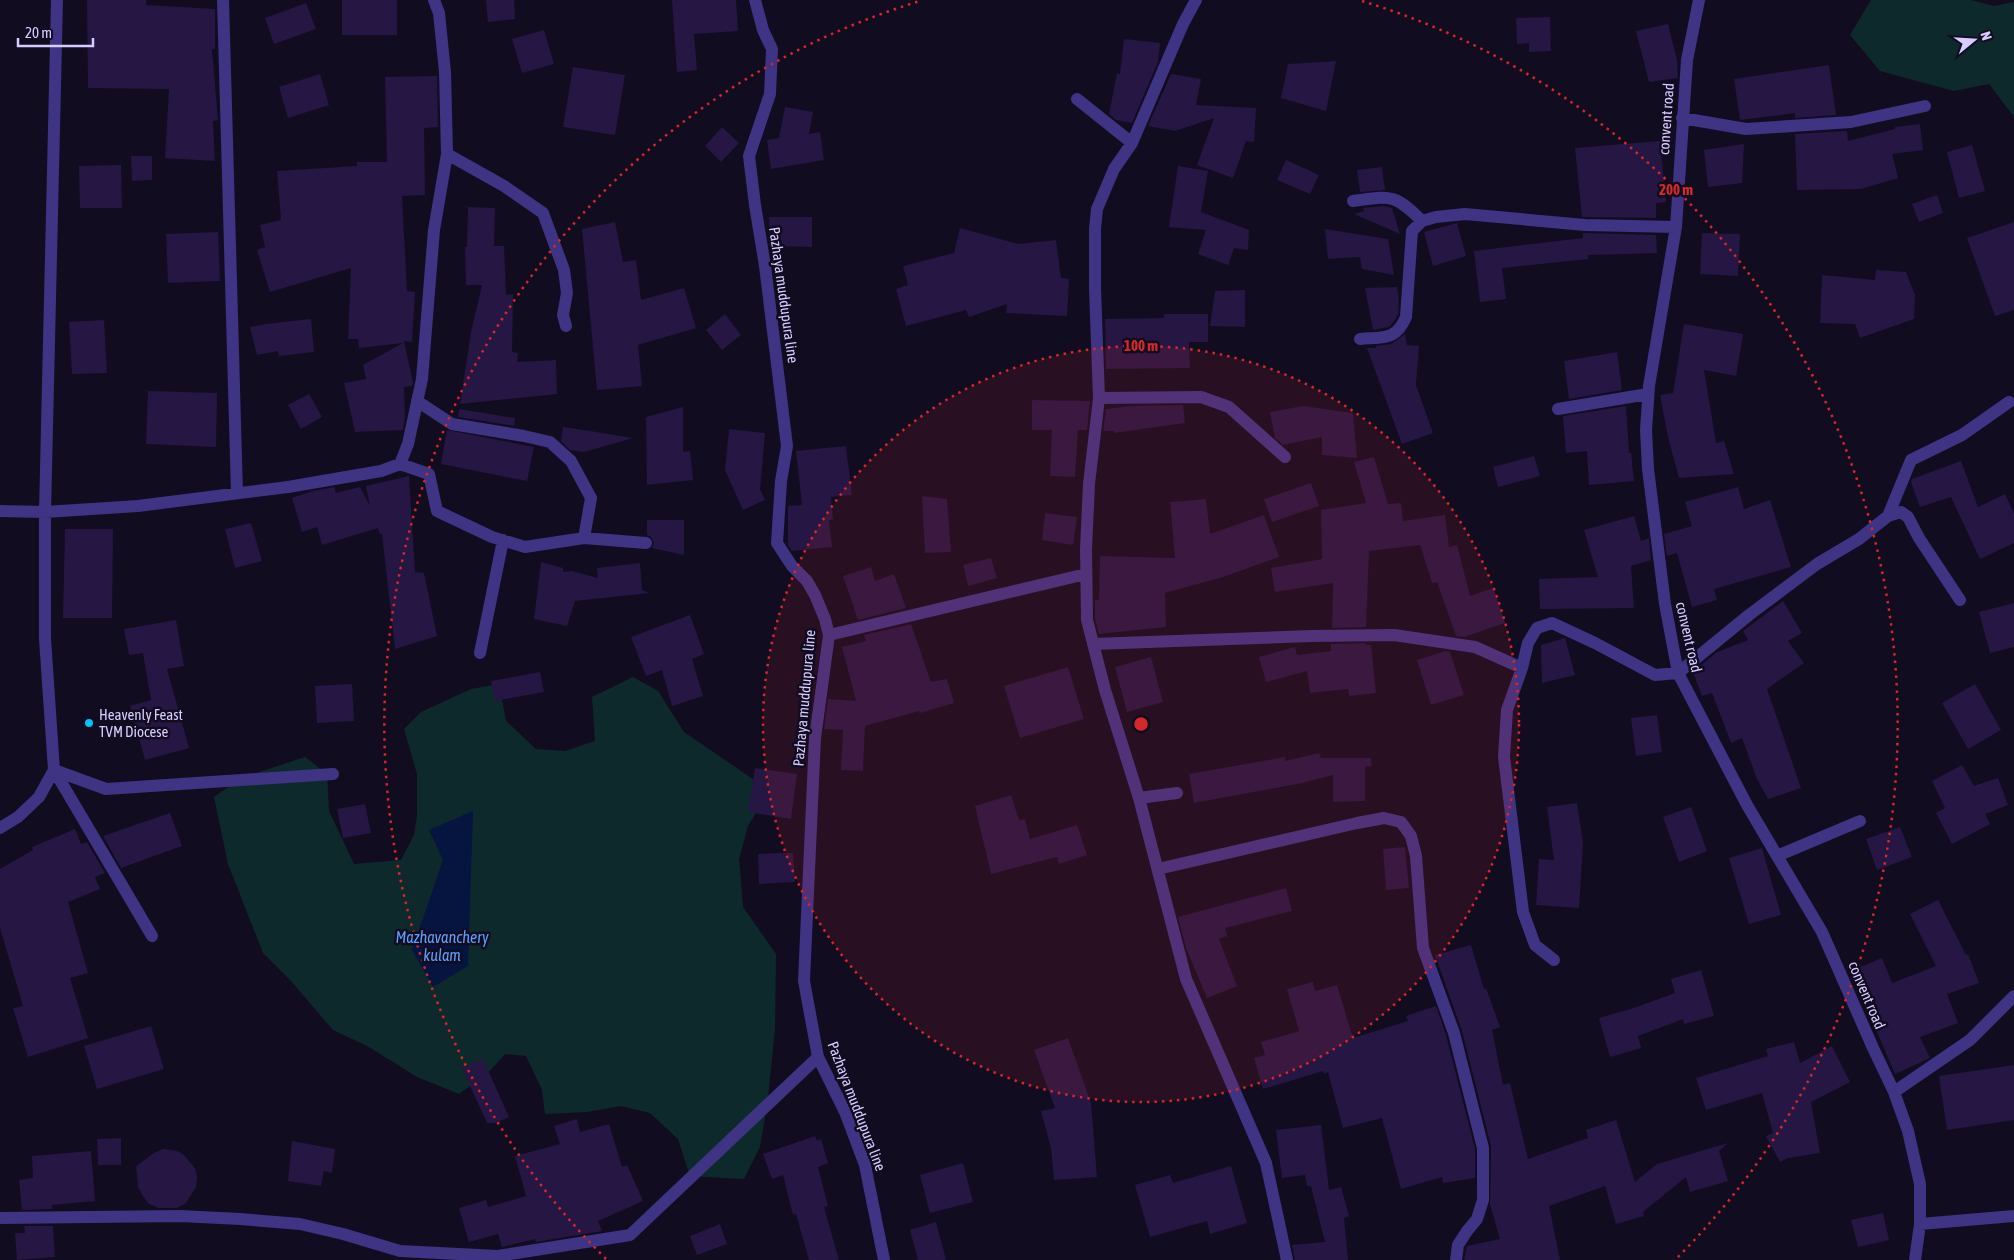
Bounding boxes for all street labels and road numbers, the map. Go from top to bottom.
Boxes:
street label: convent road [1655,83,1677,155]
street label: Pazhaya muddupura line [766,226,802,364]
street label: convent road [1673,600,1705,674]
street label: Pazhaya muddupura line [790,629,818,767]
street label: convent road [1845,959,1889,1031]
street label: Pazhaya muddupura line [824,1039,890,1173]

